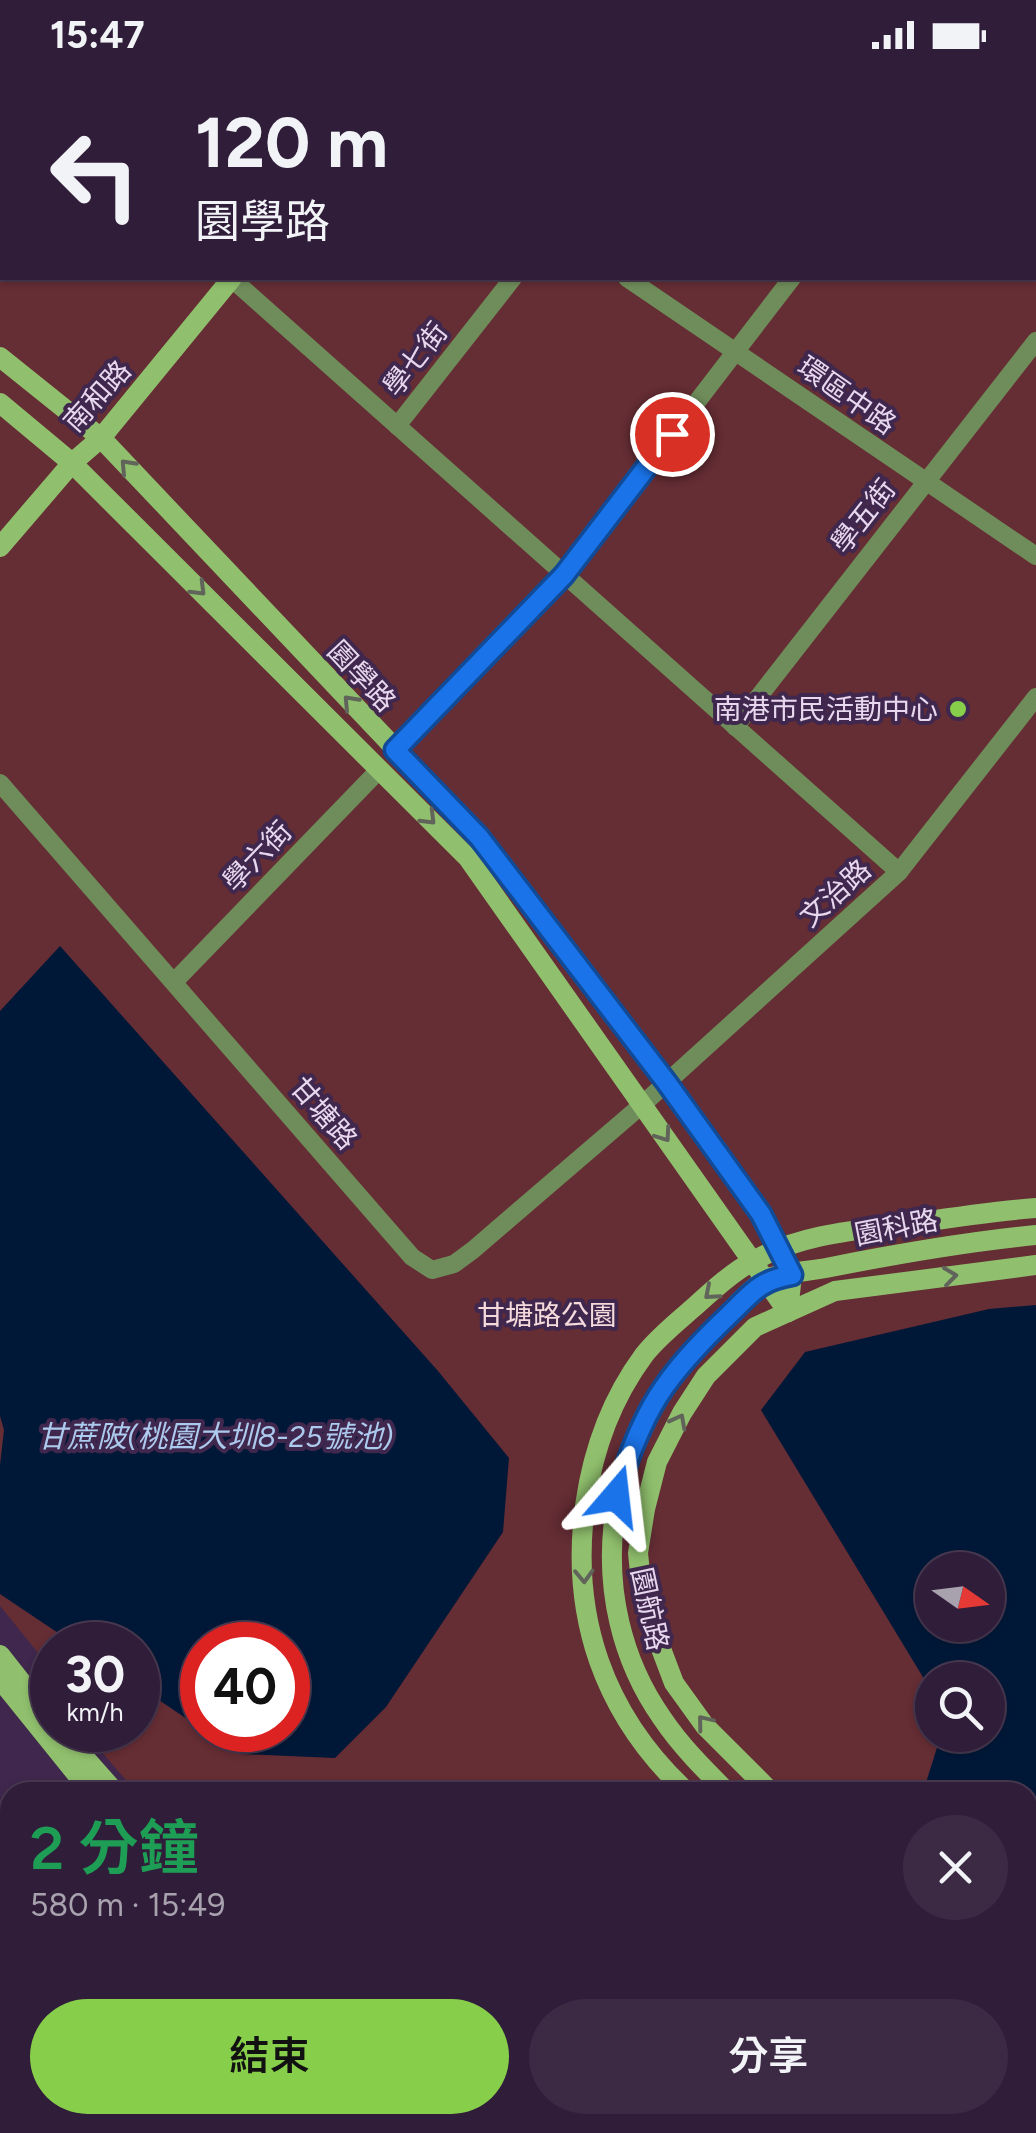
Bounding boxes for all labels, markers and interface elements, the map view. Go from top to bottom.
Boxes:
text: 15:47 [50,12,145,58]
text: 120 m [195,100,388,185]
icon: left [30,110,160,240]
text: 園學路 [195,194,330,248]
street label: 學七街 [376,315,454,403]
street label: 環區中路 [791,349,903,441]
street label: 南和路 [56,353,138,439]
pin [630,392,715,477]
icon: arrive [645,407,700,462]
one-way arrow [121,459,139,478]
street label: 學五街 [824,472,902,560]
one-way arrow [187,577,205,595]
street label: 園學路 [321,634,403,718]
place label: 南港市民活動中心 [714,692,938,726]
one-way arrow [344,696,362,714]
marker: 南港市民活動中心 [947,698,969,720]
one-way arrow [417,807,435,825]
street label: 學六街 [216,814,298,898]
street label: 文治路 [792,852,878,934]
street label: 甘塘路 [284,1070,364,1156]
one-way arrow [652,1123,670,1142]
street label: 園科路 [852,1202,940,1252]
one-way arrow [942,1266,958,1287]
one-way arrow [704,1281,722,1299]
park label: 甘塘路公園 [477,1298,617,1332]
one-way arrow [667,1413,686,1431]
water label: 甘蔗陂(桃園大圳8-25號池) [37,1418,393,1455]
position arrow [564,1444,668,1548]
north arrow [915,1552,1005,1642]
map controls [915,1552,1005,1752]
street label: 園航路 [625,1564,675,1654]
one-way arrow [573,1569,594,1585]
speed limit sign: 40 [180,1622,310,1752]
text: 30 [65,1644,125,1705]
button: search [915,1662,1005,1752]
text: km/h [66,1697,124,1727]
one-way arrow [697,1716,715,1734]
text: 2 分鐘 [30,1812,199,1884]
button: close [903,1815,1008,1920]
text: 580 m · 15:49 [30,1886,225,1924]
button: 結束 [30,1999,509,2114]
button: 分享 [529,1999,1008,2114]

